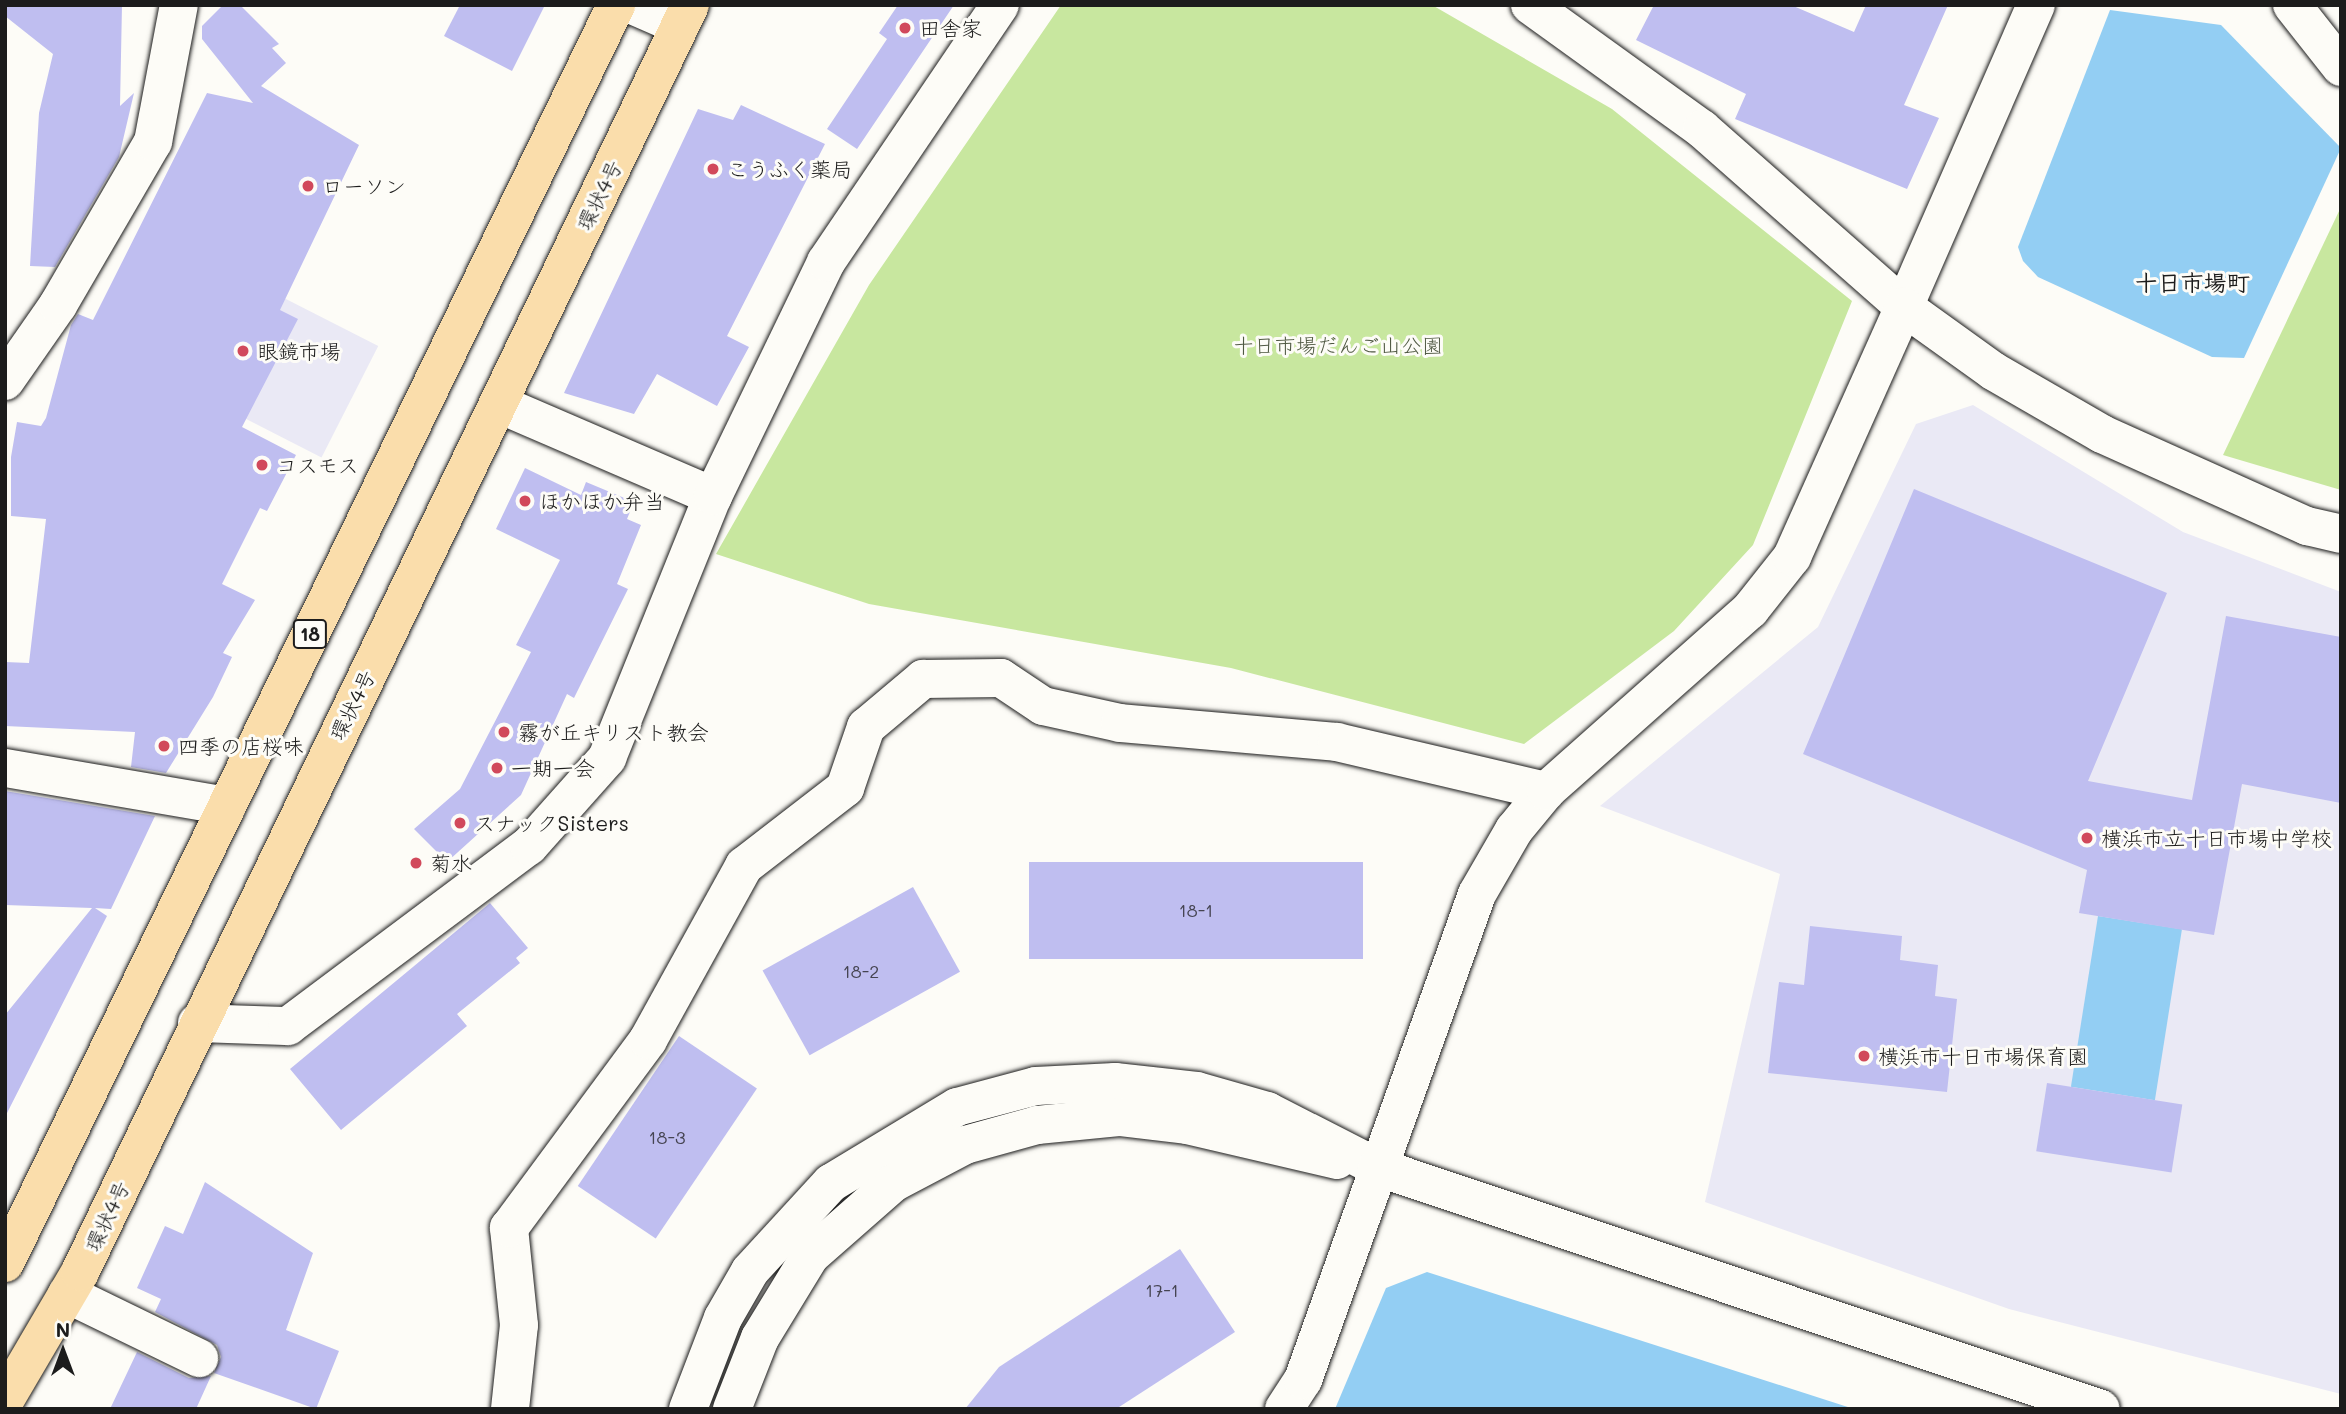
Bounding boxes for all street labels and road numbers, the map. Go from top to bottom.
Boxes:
street label: 環状4号 [571,156,627,234]
road number: 18 [292,618,328,650]
street label: 環状4号 [324,666,380,744]
street label: 環状4号 [80,1177,134,1255]

